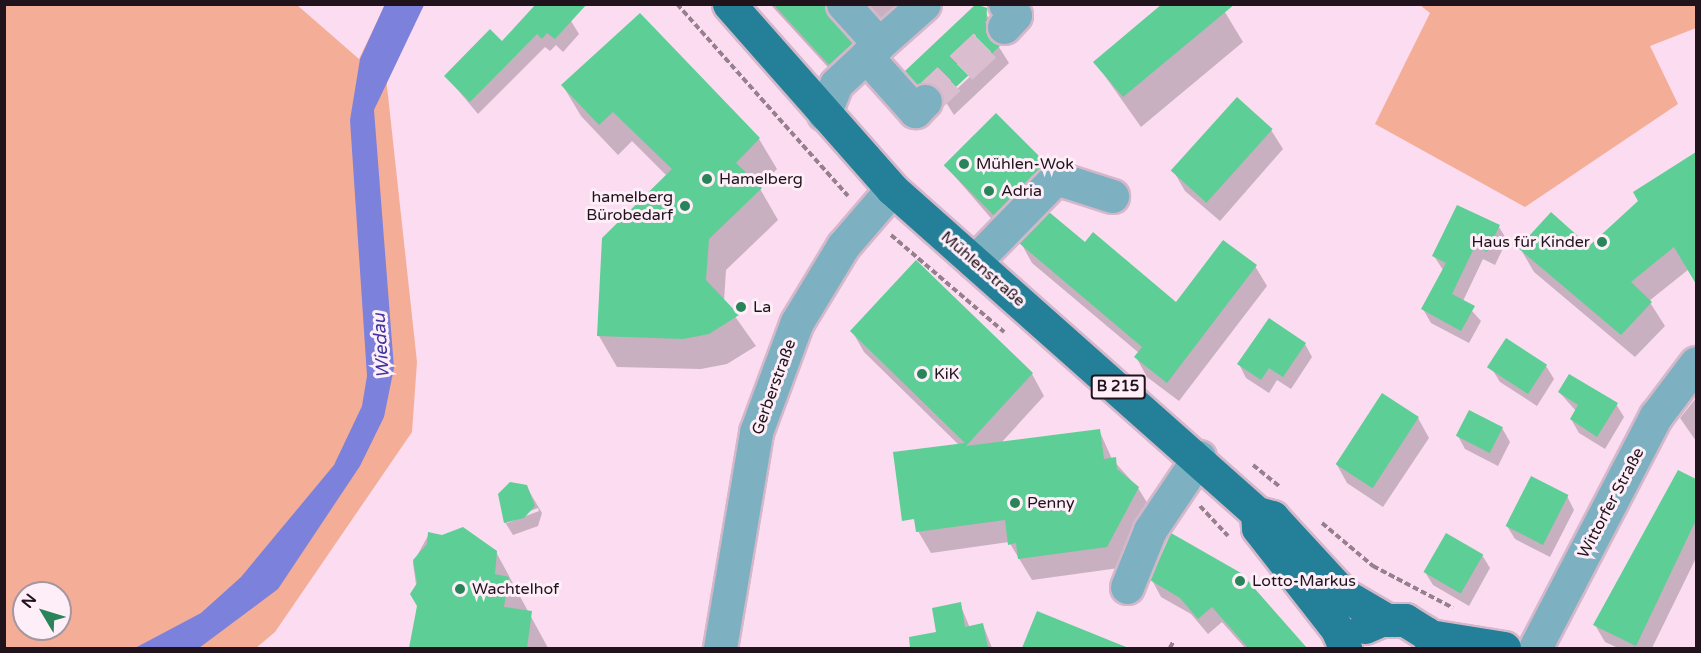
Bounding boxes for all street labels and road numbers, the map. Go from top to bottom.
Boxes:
street label: Mühlenstraße [937,227,1029,311]
street label: Gerberstraße [748,337,800,437]
road number: B 215 [1090,375,1146,399]
street label: Wittorfer Straße [1574,444,1648,562]

